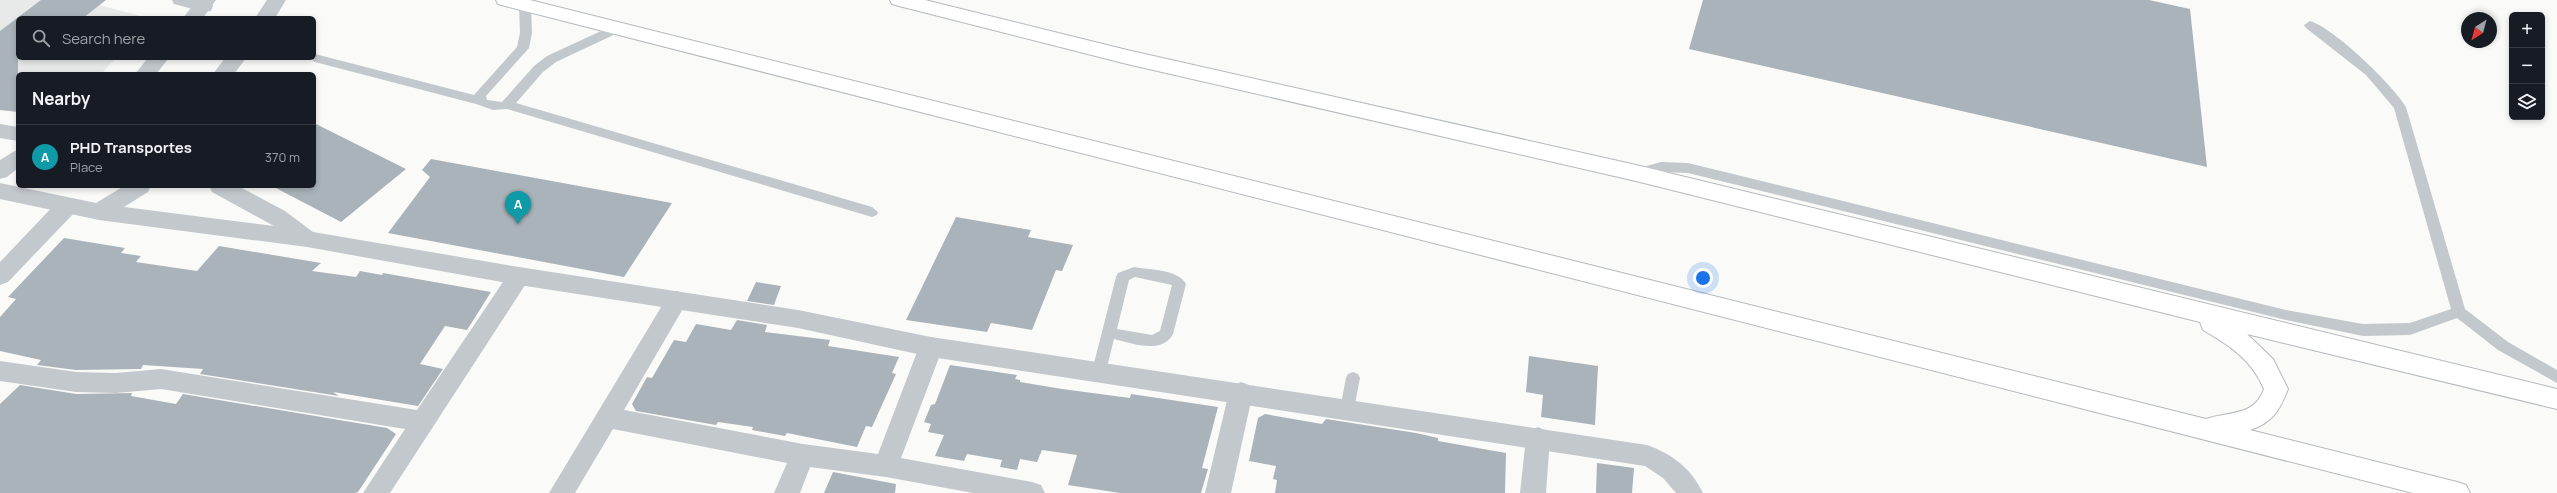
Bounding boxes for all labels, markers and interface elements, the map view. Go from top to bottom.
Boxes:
north arrow [2461,12,2497,48]
map controls [2509,12,2545,120]
button: + [2509,12,2545,48]
search box [16,16,316,60]
icon: search [30,27,52,49]
text: Search here [62,28,145,49]
button: − [2509,48,2545,84]
button: layers [2509,84,2545,120]
text: Nearby [32,87,90,110]
text: PHD Transportes [70,137,192,158]
text: A [41,148,49,166]
text: 370 m [265,148,300,166]
text: Place [70,158,103,176]
pin: A [505,191,531,224]
your location [1693,268,1713,288]

